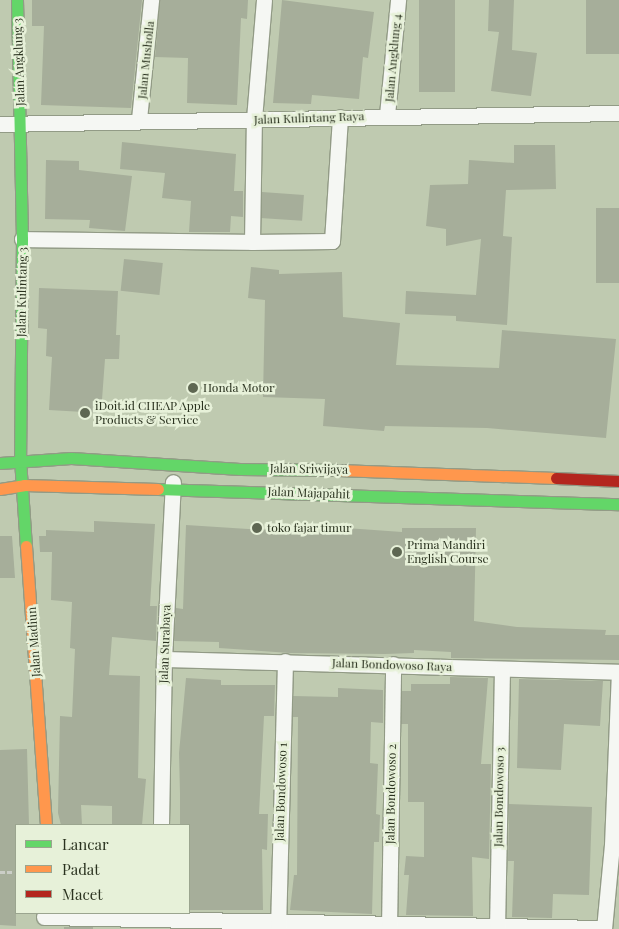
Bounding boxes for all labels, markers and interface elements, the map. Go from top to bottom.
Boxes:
street label: Jalan Angklung 4 [382,13,404,103]
street label: Jalan Angklung 3 [10,18,28,106]
street label: Jalan Musholla [135,20,157,100]
street label: Jalan Kulintang Raya [254,109,364,127]
street label: Jalan Kulintang 3 [14,247,30,337]
place label: Honda Motor [203,381,275,395]
marker: Honda Motor [187,382,199,394]
place label: iDoit.id CHEAP Apple Products & Service [95,399,211,427]
marker: iDoit.id CHEAP Apple Products & Service [79,407,91,419]
street label: Jalan Sriwijaya [270,461,348,477]
street label: Jalan Majapahit [268,484,350,502]
place label: toko fajar timur [267,521,352,535]
marker: toko fajar timur [251,522,263,534]
place label: Prima Mandiri English Course [407,538,489,566]
marker: Prima Mandiri English Course [391,546,403,558]
street label: Jalan Surabaya [156,604,174,684]
street label: Jalan Madiun [24,606,44,678]
street label: Jalan Bondowoso Raya [332,656,452,674]
street label: Jalan Bondowoso 1 [272,742,290,842]
street label: Jalan Bondowoso 2 [383,744,399,844]
street label: Jalan Bondowoso 3 [491,747,507,847]
legend [15,824,190,914]
text: Lancar [62,834,109,854]
text: Padat [62,859,100,879]
text: Macet [62,884,103,904]

